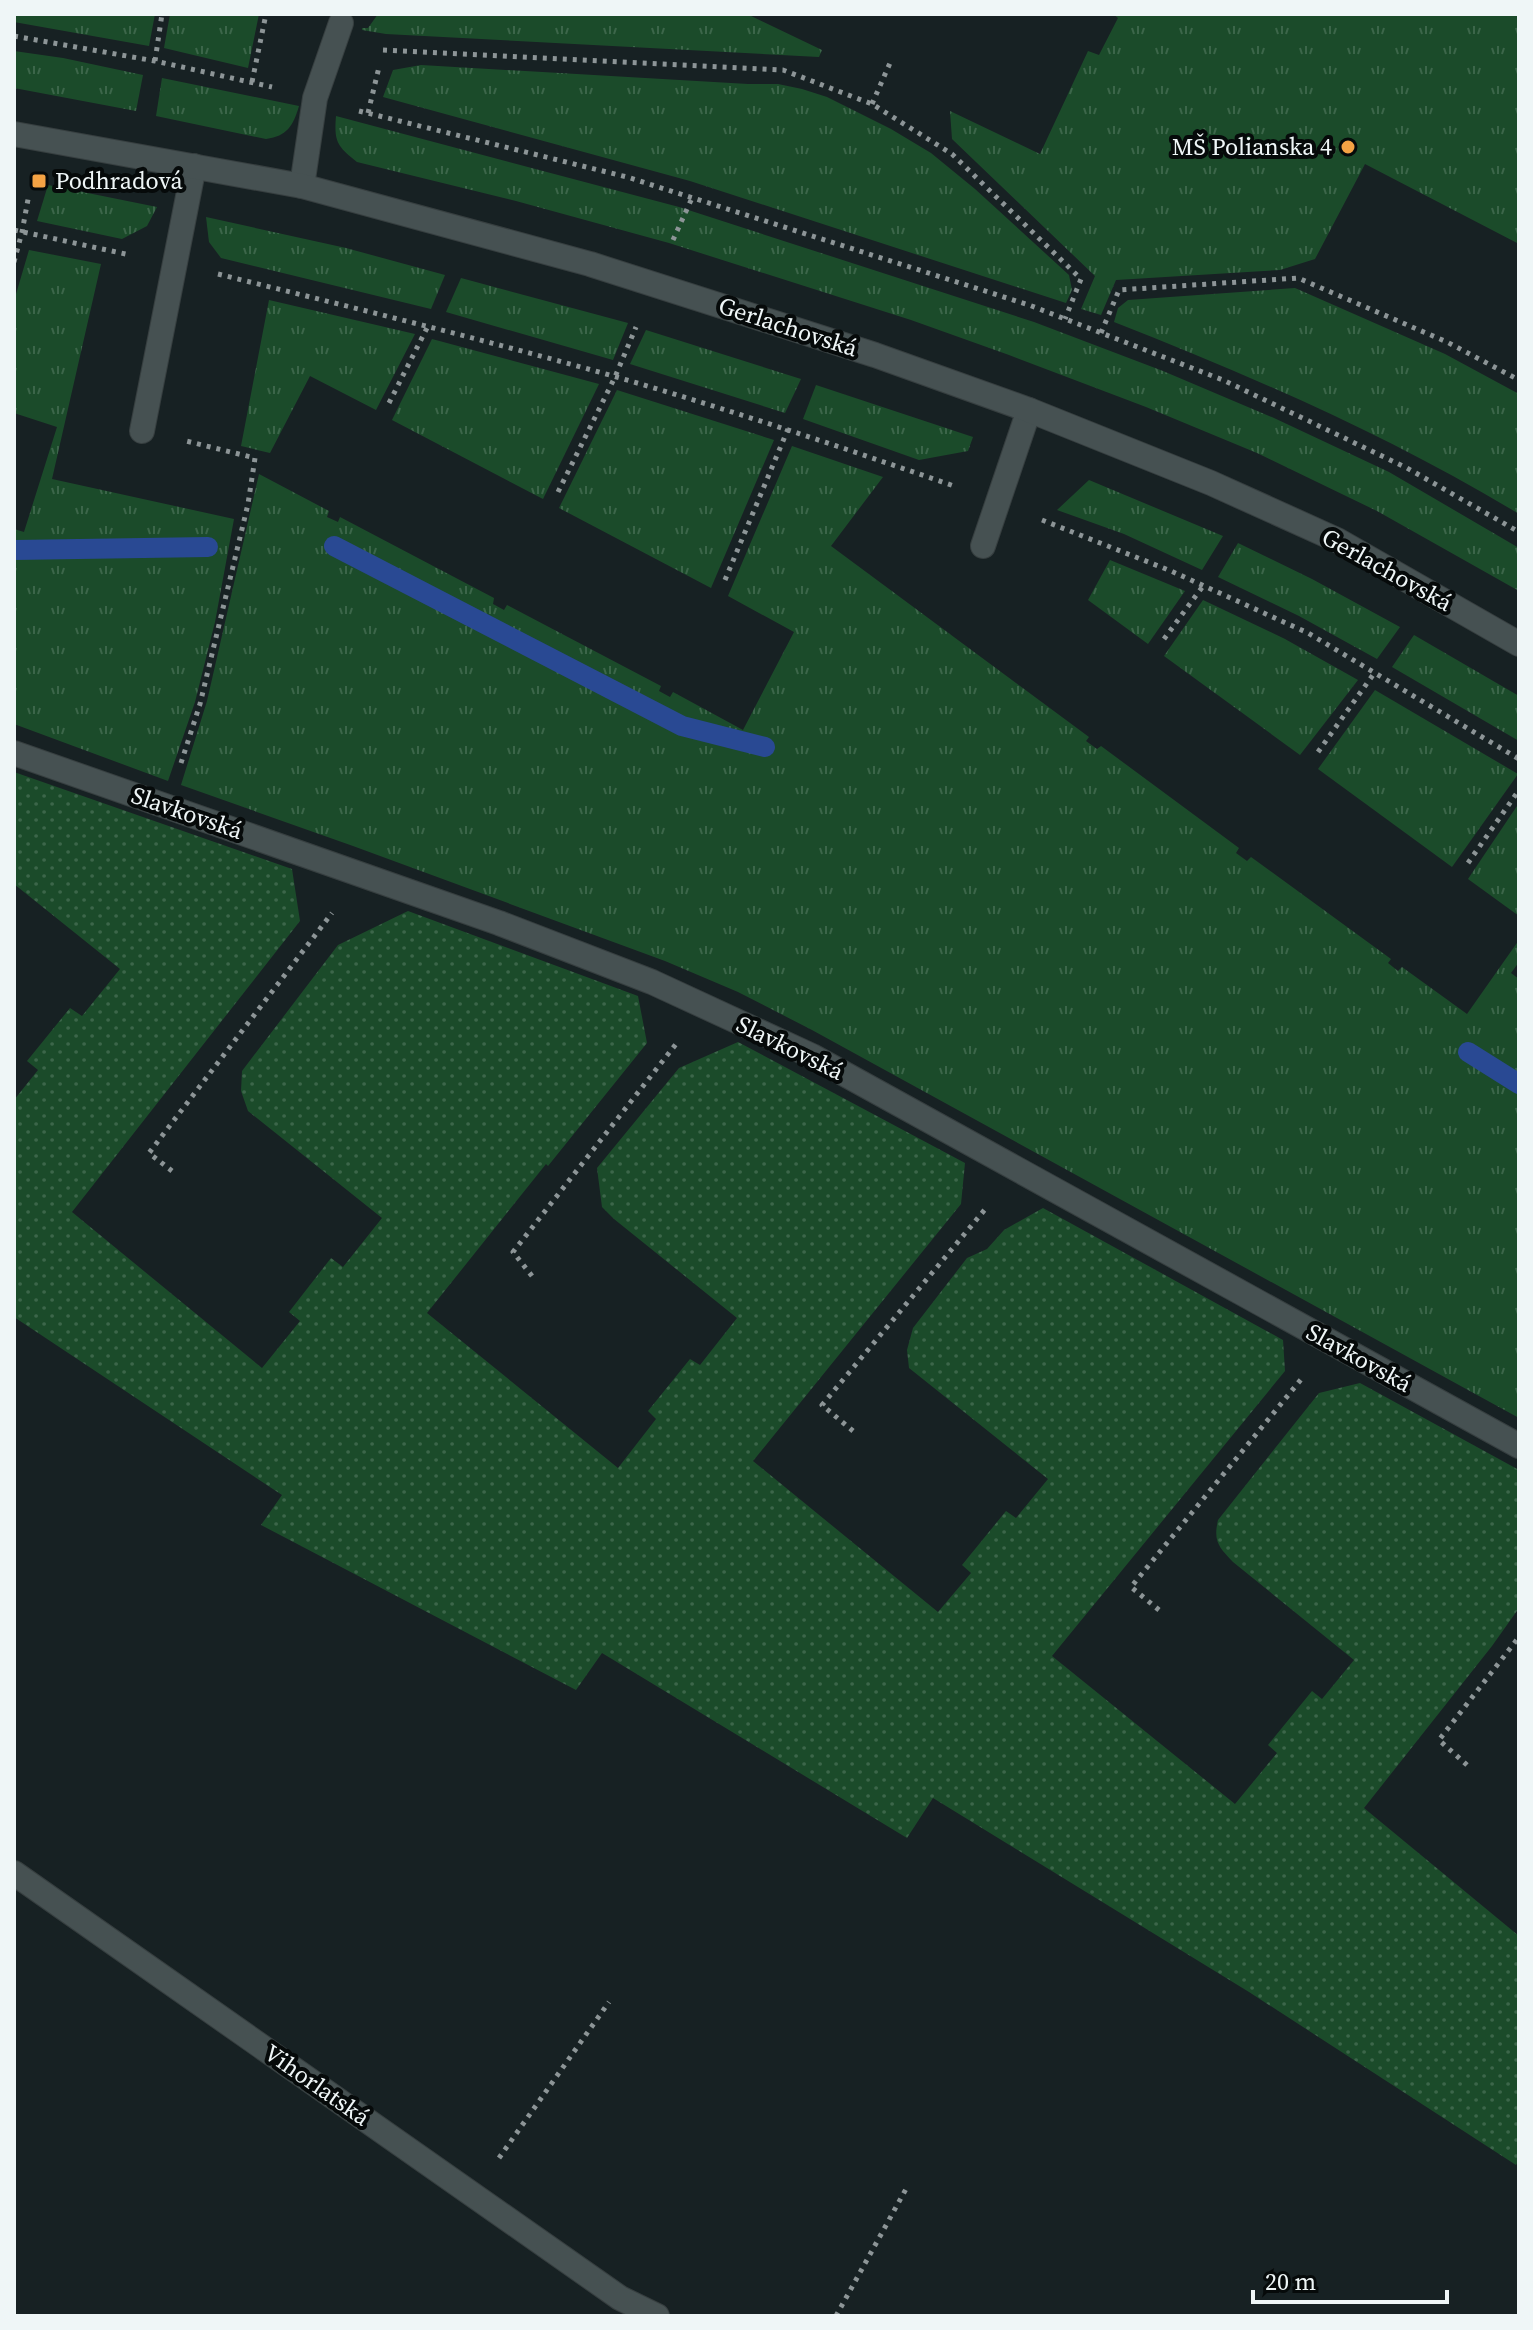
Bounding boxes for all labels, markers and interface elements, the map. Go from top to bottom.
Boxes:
place label: MŠ Polianska 4 [1172,130,1332,163]
marker: MŠ Polianska 4 [1339,138,1357,156]
place label: Podhradová [55,164,183,197]
marker: Podhradová [30,172,48,190]
street label: Gerlachovská [715,289,863,365]
street label: Gerlachovská [1316,520,1459,619]
street label: Slavkovská [127,778,248,847]
street label: Slavkovská [731,1007,850,1088]
street label: Slavkovská [1301,1315,1418,1400]
street label: Vihorlatská [258,2036,378,2134]
scale bar [1253,2254,1447,2304]
text: 20 m [1265,2265,1316,2298]

